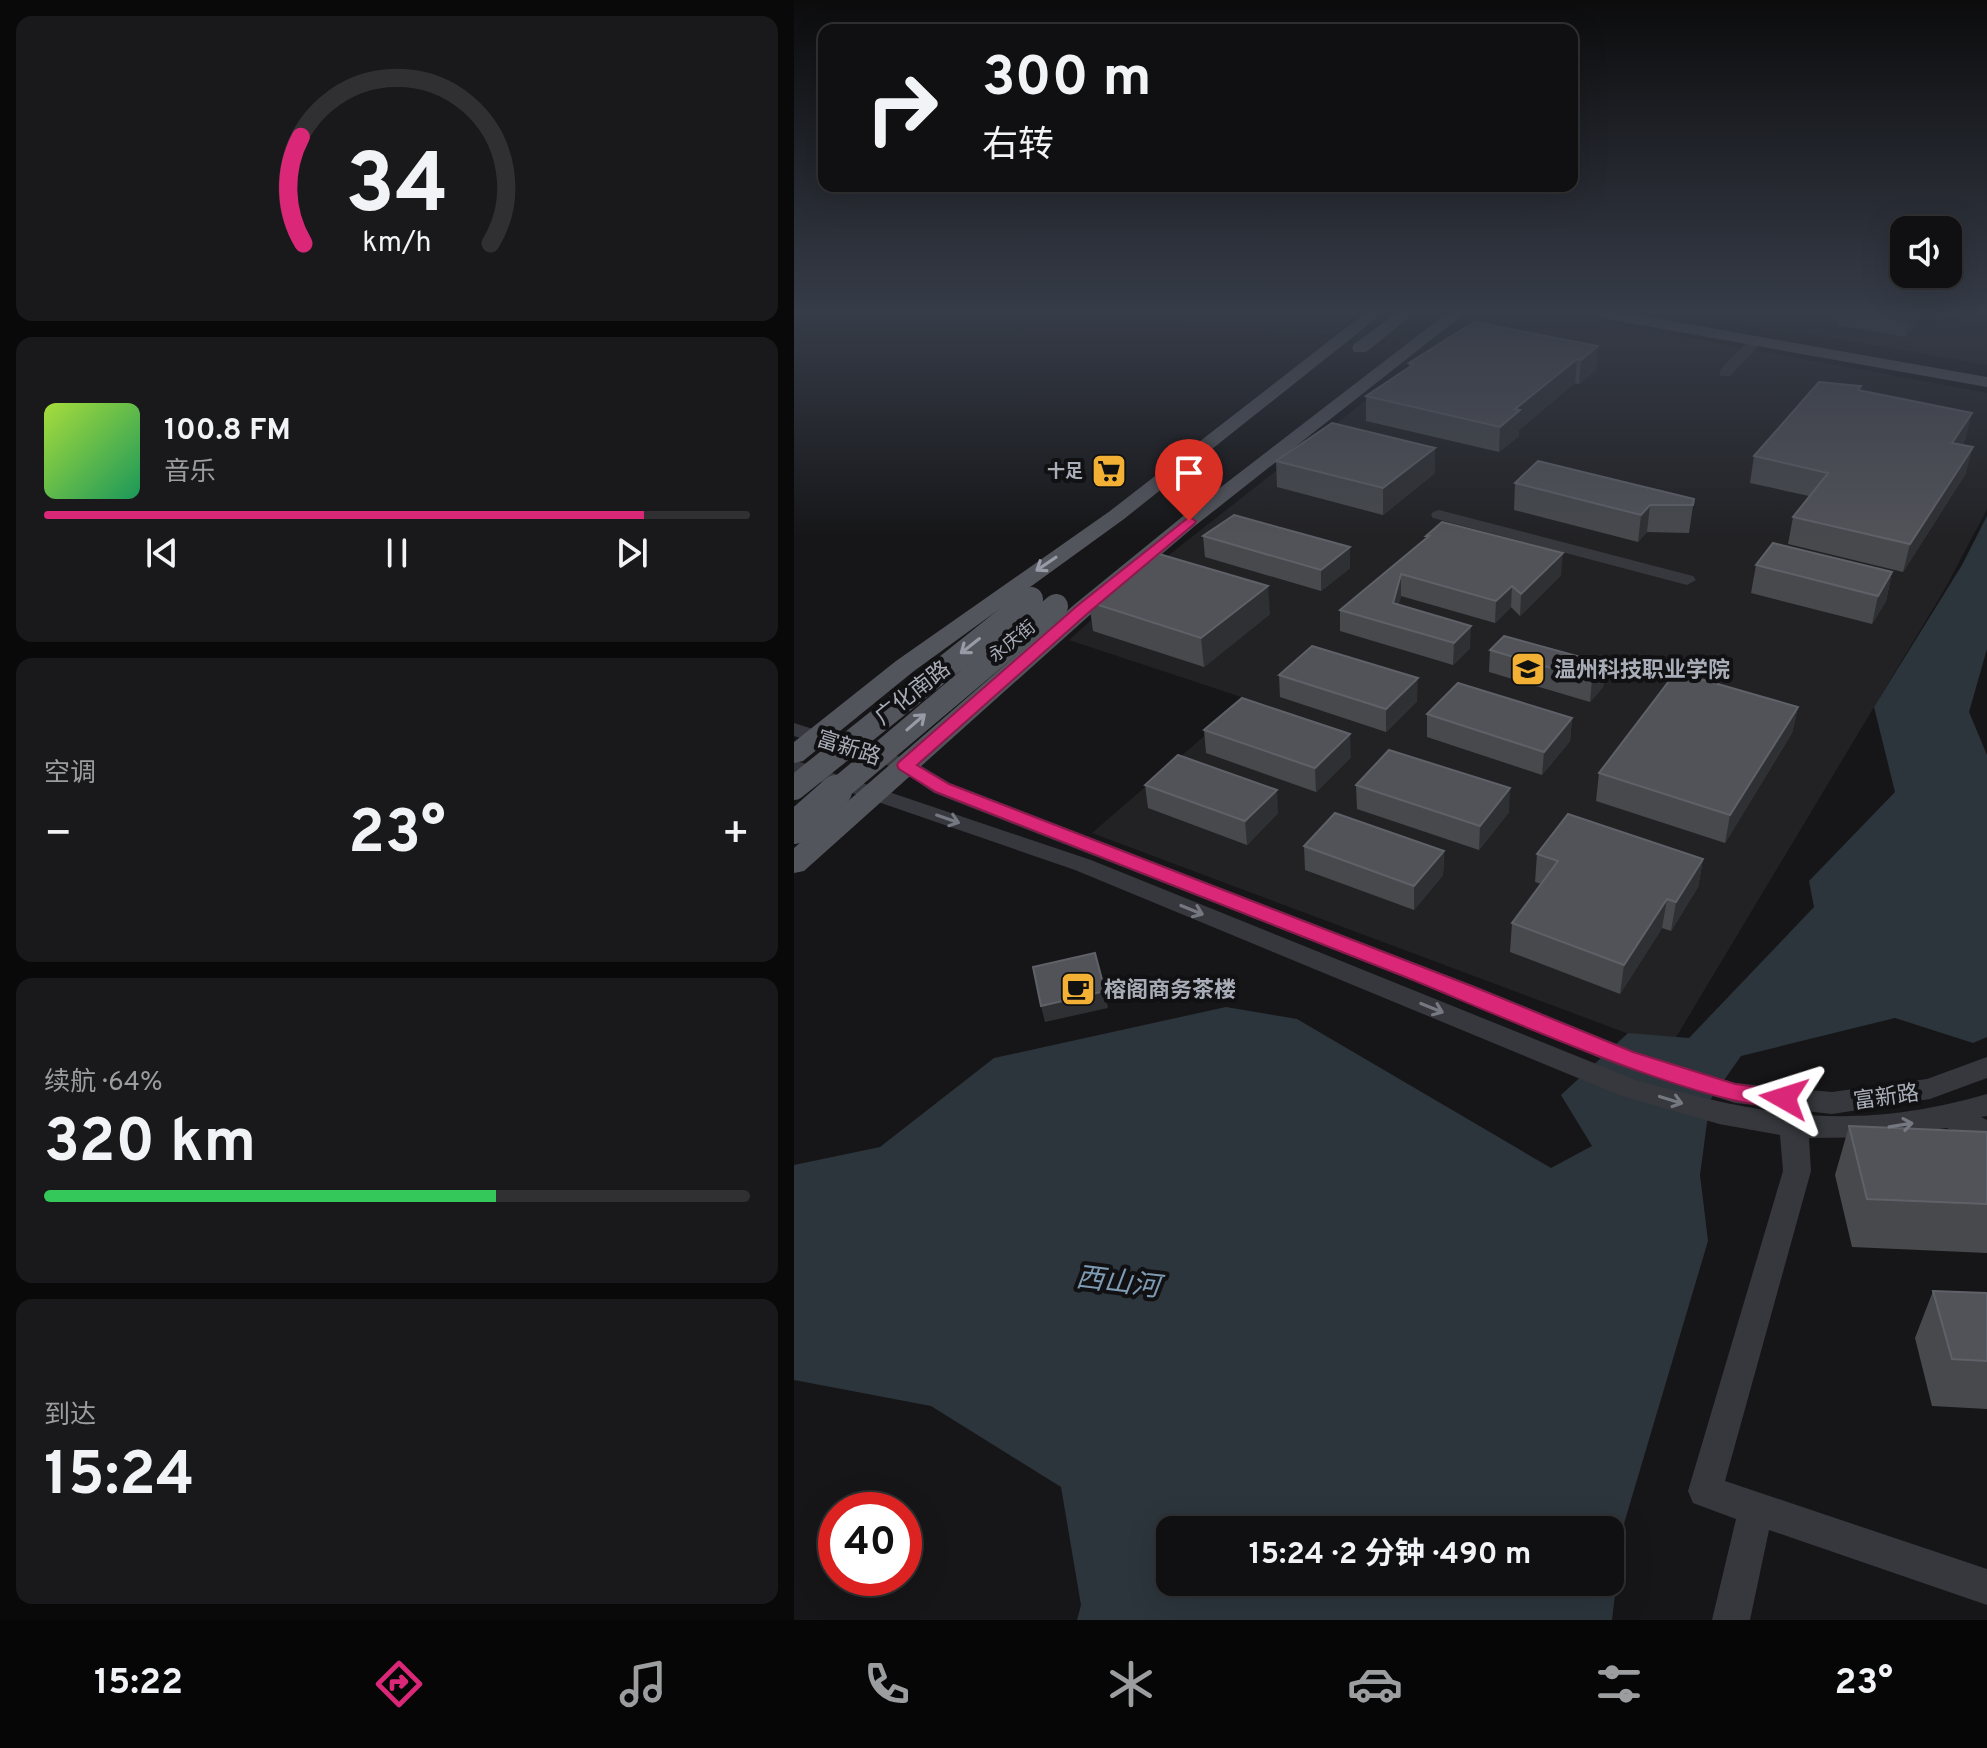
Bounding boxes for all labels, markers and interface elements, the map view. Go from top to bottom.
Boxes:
text: 300 m [982,45,1152,115]
icon: right [850,56,954,160]
text: 右转 [982,124,1054,170]
text: 34 [345,137,449,242]
map controls [1890,216,1962,288]
button: sound [1890,216,1962,288]
text: km/h [362,227,432,263]
text: 100.8 FM [164,413,291,450]
pin [1155,439,1223,521]
icon: arrive [1167,451,1211,495]
supermarket icon: 十足 [1090,452,1128,490]
text: 音乐 [164,457,216,490]
place label: 十足 [1047,461,1083,484]
icon: previous [140,531,184,575]
icon: pause [375,531,419,575]
icon: next [610,531,654,575]
one-way arrow [1036,556,1058,573]
street label: 永庆街 [985,616,1041,668]
one-way arrow [960,638,981,655]
school or university icon: 温州科技职业学院 [1509,650,1547,688]
street label: 广化南路 [871,656,957,732]
place label: 温州科技职业学院 [1554,658,1730,685]
one-way arrow [906,713,926,731]
street label: 富新路 [813,726,884,772]
text: 空调 [44,758,96,791]
text: 23° [348,798,446,874]
text: − [44,808,72,864]
text: + [722,808,750,864]
one-way arrow [935,813,960,828]
one-way arrow [1179,903,1204,918]
cafe icon: 榕阁商务茶楼 [1059,970,1097,1008]
place label: 榕阁商务茶楼 [1104,977,1236,1005]
one-way arrow [1419,1001,1444,1016]
position arrow [1742,1056,1826,1140]
text: 续航 · 64% [44,1067,163,1100]
street label: 富新路 [1852,1081,1921,1116]
one-way arrow [1658,1094,1683,1109]
text: 320 km [44,1107,256,1183]
one-way arrow [1888,1117,1913,1132]
water label: 西山河 [1074,1261,1166,1308]
text: 到达 [44,1400,96,1433]
text: 15:24 [44,1440,195,1516]
speed limit sign: 40 [818,1492,922,1596]
text: 15:24 · 2 分钟 · 490 m [1249,1537,1531,1574]
icon: directions [371,1656,427,1712]
icon: music [615,1656,671,1712]
icon: phone [859,1656,915,1712]
icon: climate [1103,1656,1159,1712]
icon: car [1347,1656,1403,1712]
icon: filters [1591,1656,1647,1712]
text: 15:22 [94,1661,183,1707]
text: 23° [1834,1661,1893,1707]

